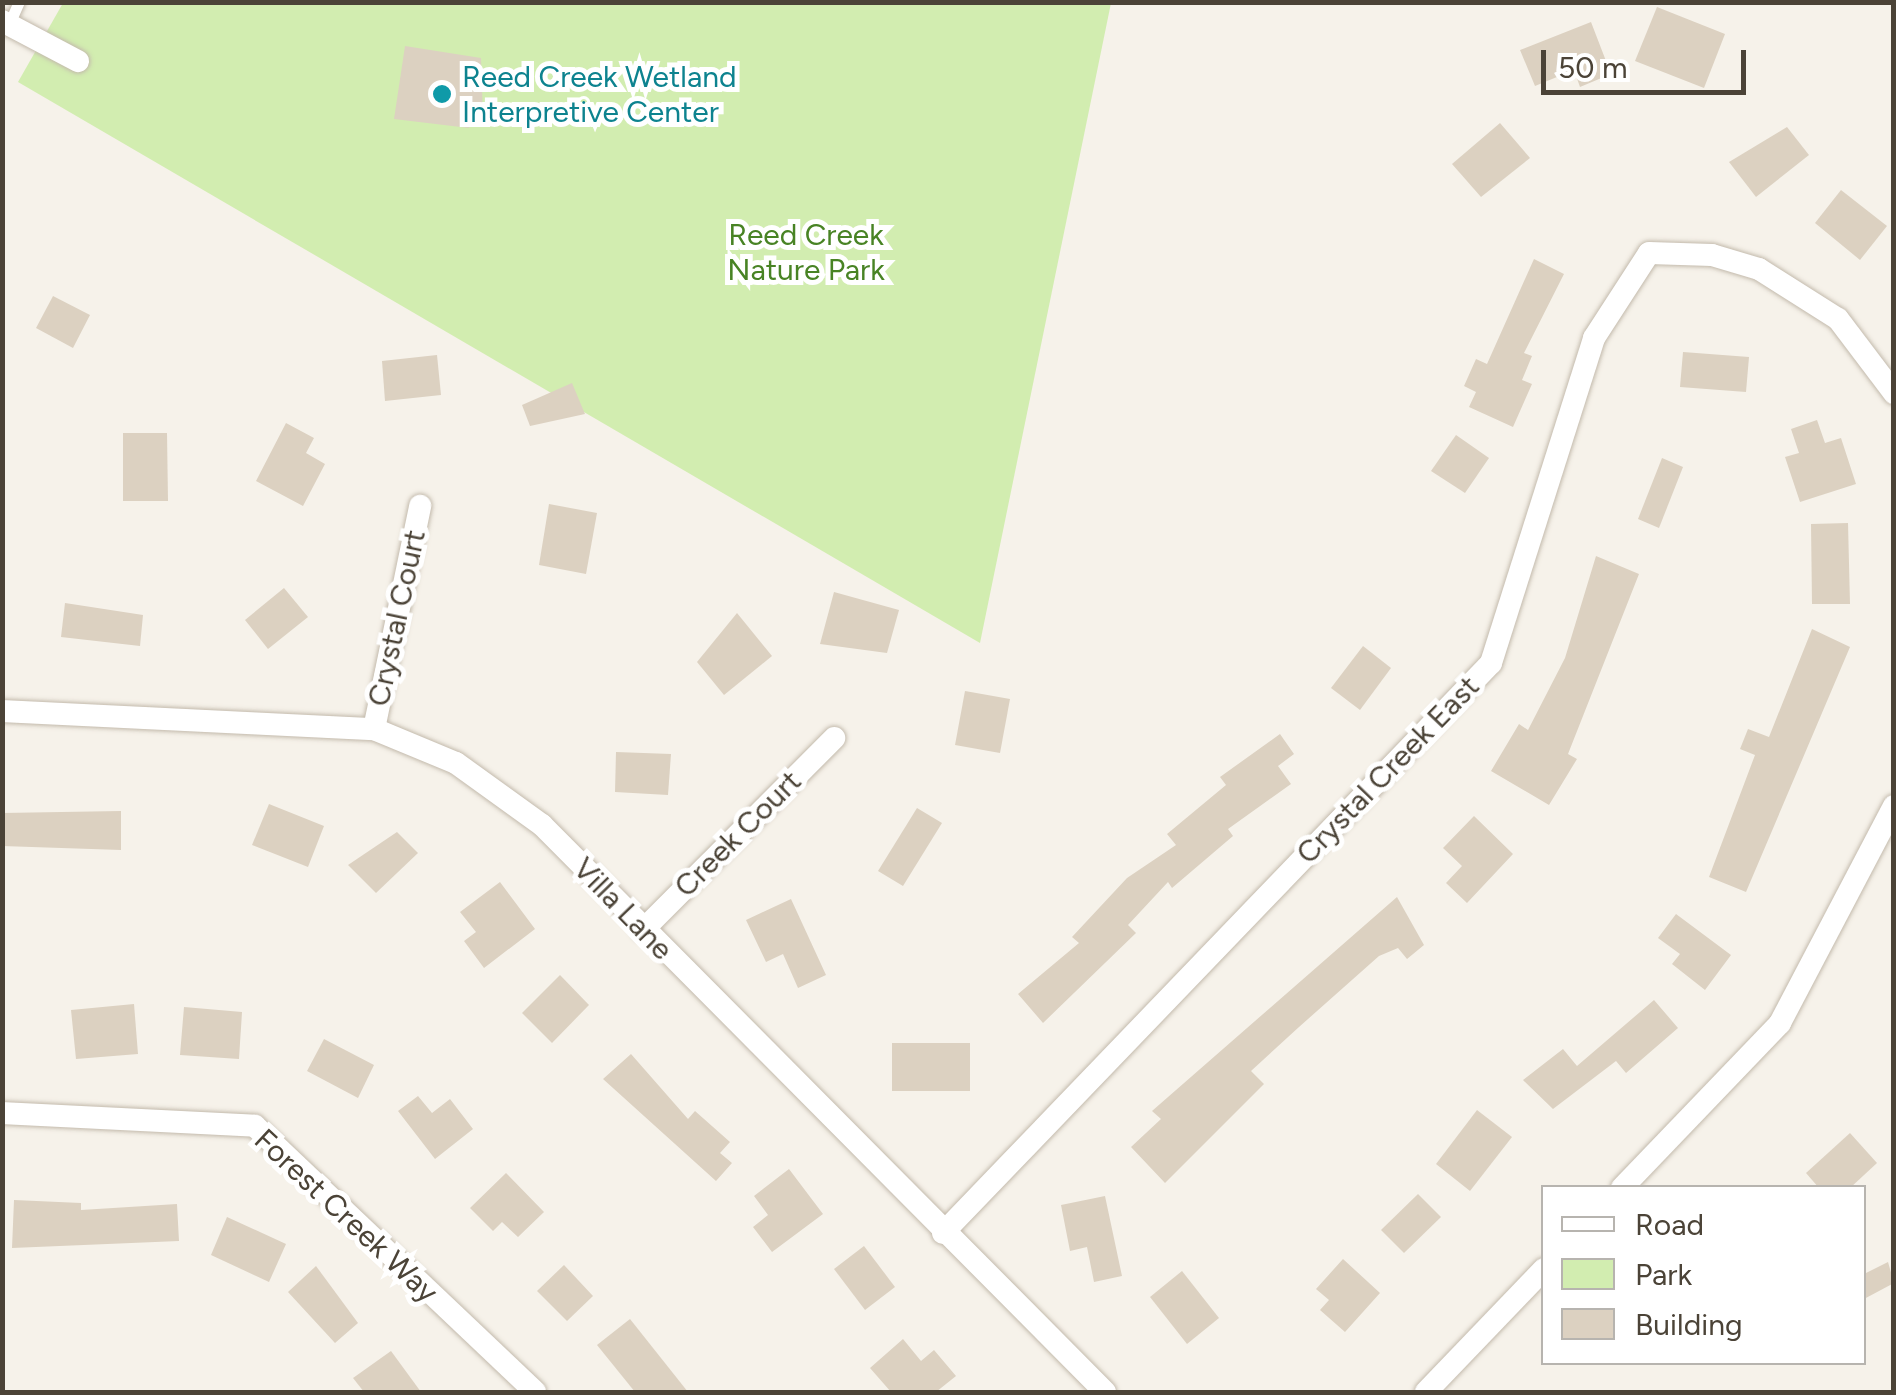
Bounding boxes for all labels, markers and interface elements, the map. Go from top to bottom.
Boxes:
scale bar [1546,30,1751,92]
text: 50 m [1558,49,1627,86]
place label: Reed Creek Wetland Interpretive Center [462,59,737,130]
marker: Reed Creek Wetland Interpretive Center [431,83,453,105]
park label: Reed Creek Nature Park [727,217,885,288]
street label: Crystal Court [361,527,433,709]
street label: Crystal Creek East [1289,669,1487,871]
street label: Creek Court [667,763,809,905]
street label: Villa Lane [566,851,680,967]
street label: Forest Creek Way [247,1122,445,1310]
legend [1541,1185,1866,1365]
text: Road [1635,1206,1704,1243]
text: Park [1635,1256,1692,1293]
text: Building [1635,1306,1743,1343]

